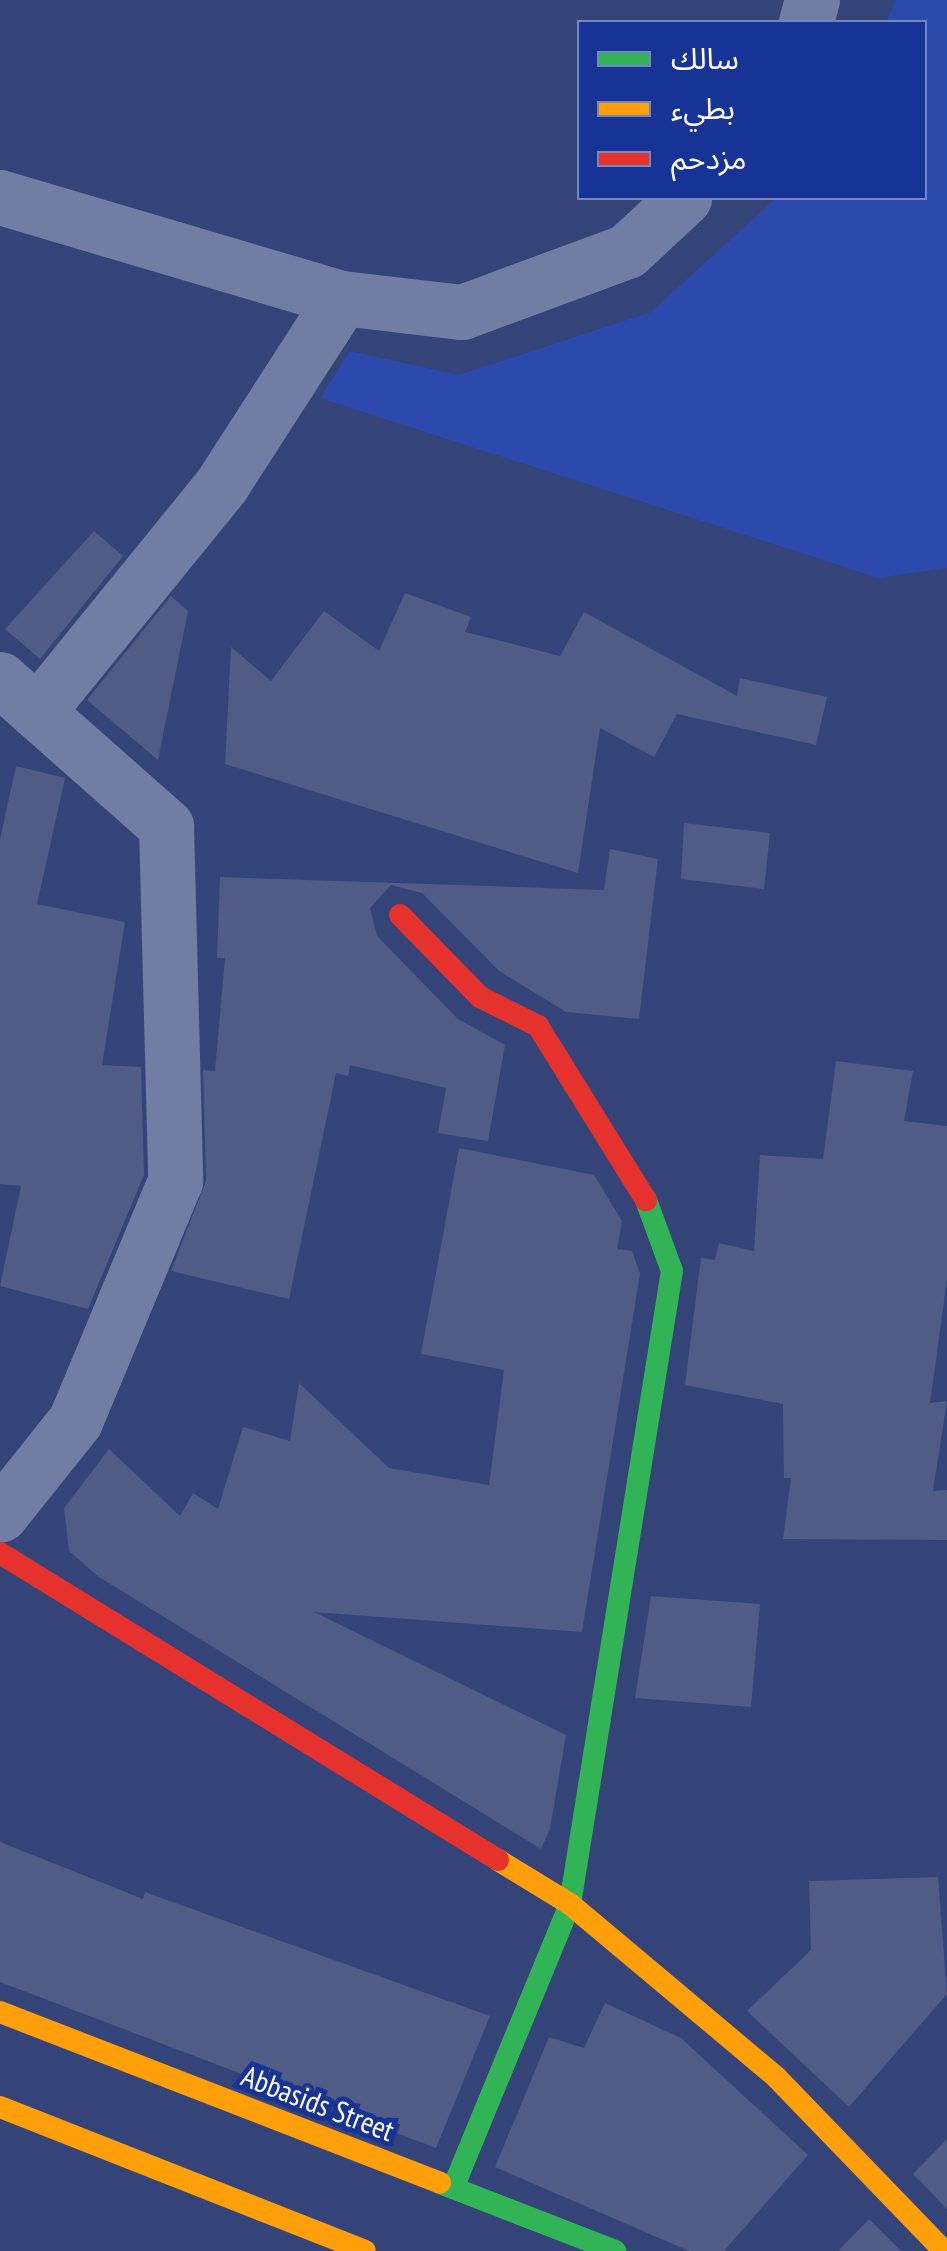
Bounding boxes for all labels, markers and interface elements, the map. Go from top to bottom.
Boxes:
legend [577,20,927,200]
text: سالك [671,38,739,77]
text: بطيء [671,88,735,127]
text: مزدحم [671,138,747,177]
street label: Abbasids Street [237,2057,399,2149]

